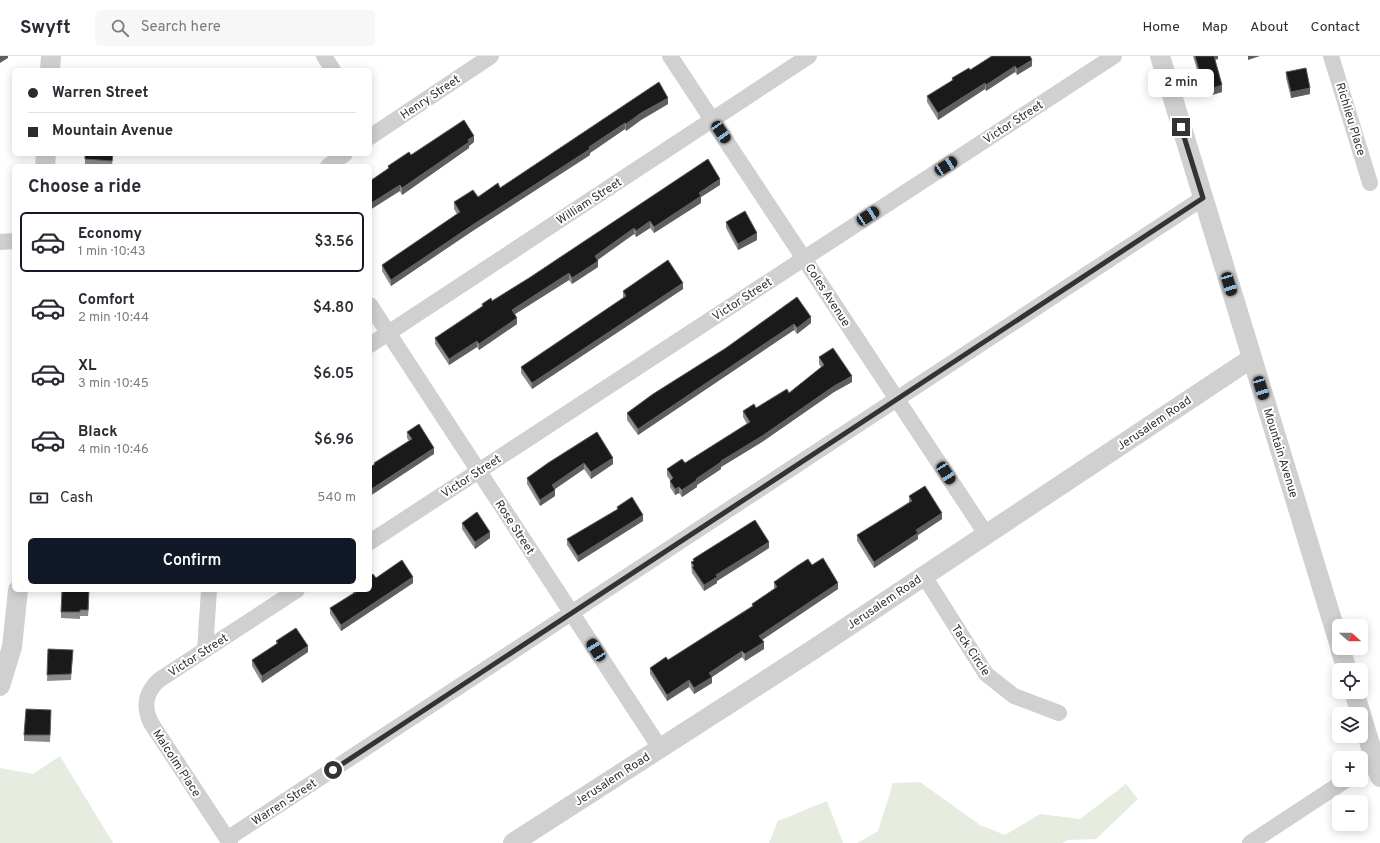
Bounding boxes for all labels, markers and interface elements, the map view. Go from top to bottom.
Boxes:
search box [95,10,375,46]
text: Swyft [20,16,71,40]
icon: search [109,17,131,39]
text: Search here [141,18,221,37]
text: Home [1143,19,1180,36]
text: Map [1202,19,1228,36]
text: About [1250,19,1289,36]
text: Contact [1311,19,1360,36]
callout: 2 min [1148,69,1214,97]
street label: Henry Street [398,72,464,124]
text: 2 min [1164,75,1198,91]
street label: Richlieu Place [1331,81,1369,158]
text: Warren Street [52,84,148,103]
street label: Victor Street [981,98,1047,148]
route end [1172,118,1190,136]
car [709,119,733,145]
text: Mountain Avenue [52,122,173,141]
car [933,154,959,178]
street label: William Street [554,175,625,229]
text: Choose a ride [28,176,141,199]
car [855,204,881,228]
icon: car [30,224,66,260]
text: Economy [78,225,142,244]
text: $3.56 [314,233,354,252]
text: 1 min · 10:43 [78,244,146,260]
street label: Coles Avenue [801,261,854,330]
car [1220,271,1238,297]
street label: Victor Street [710,275,776,325]
icon: car [30,290,66,326]
text: Comfort [78,291,135,310]
text: $4.80 [313,299,354,318]
text: 2 min · 10:44 [78,310,149,326]
icon: car [30,356,66,392]
text: XL [78,357,96,376]
text: $6.05 [313,365,354,384]
car [1252,375,1270,401]
text: 3 min · 10:45 [78,376,149,392]
street label: Jerusalem Road [1114,393,1195,455]
street label: Mountain Avenue [1259,407,1301,500]
icon: car [30,422,66,458]
text: Black [78,423,118,442]
text: $6.96 [314,431,354,450]
text: 4 min · 10:46 [78,442,149,458]
street label: Victor Street [439,452,505,502]
car [934,460,958,486]
icon: cash [28,487,50,509]
text: Cash [60,489,93,508]
text: 540 m [317,490,356,506]
street label: Rose Street [491,497,538,558]
button: Confirm [28,538,356,584]
street label: Jerusalem Road [844,572,925,634]
north arrow [1332,619,1368,655]
map controls [1332,619,1368,831]
street label: Tack Circle [947,622,993,679]
street label: Victor Street [166,631,232,681]
car [584,637,608,663]
button: locate [1332,663,1368,699]
button: layers [1332,707,1368,743]
street label: Malcolm Place [148,727,204,800]
street label: Jerusalem Road [572,750,653,810]
button: + [1332,751,1368,787]
route start [324,761,342,779]
street label: Warren Street [249,776,320,830]
button: − [1332,795,1368,831]

